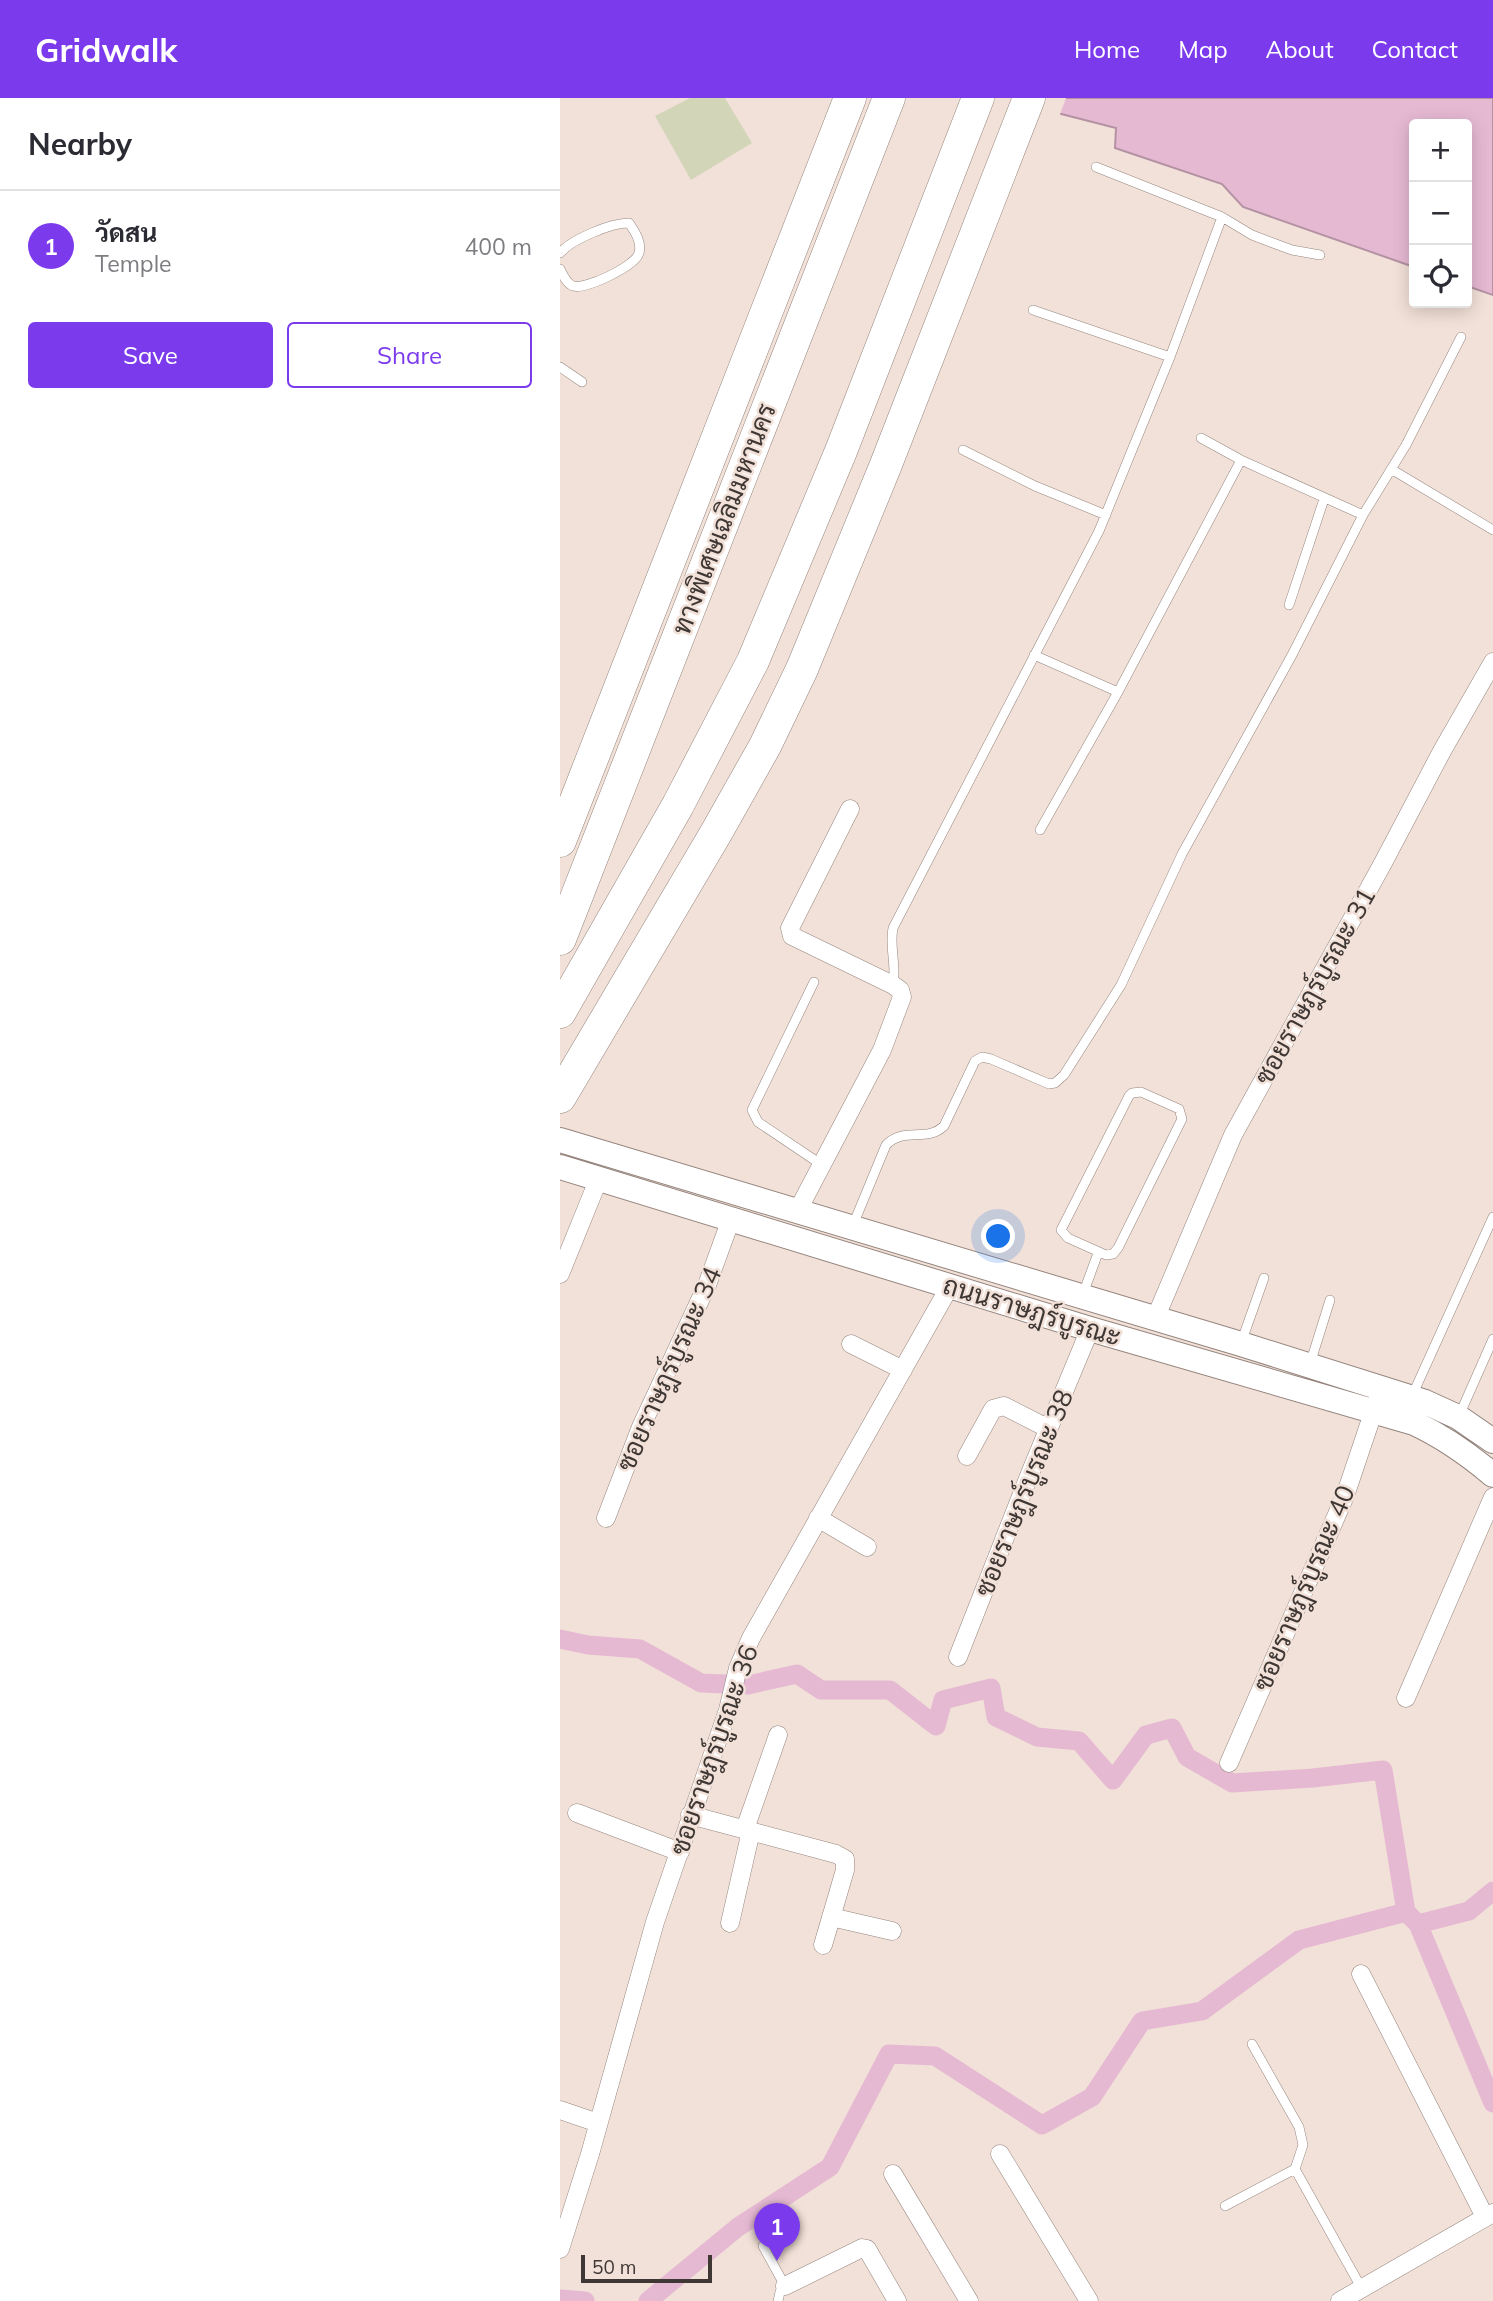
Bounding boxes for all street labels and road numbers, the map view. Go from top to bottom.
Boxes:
street label: ทางพิเศษเฉลิมมหานคร [664,398,783,639]
street label: ซอยราษฎร์บูรณะ 31 [1247,881,1384,1091]
street label: ซอยราษฎร์บูรณะ 34 [609,1261,730,1477]
street label: ถนนราษฎร์บูรณะ [939,1268,1125,1355]
street label: ซอยราษฎร์บูรณะ 38 [967,1385,1082,1602]
street label: ซอยราษฎร์บูรณะ 40 [1245,1480,1364,1696]
street label: ซอยราษฎร์บูรณะ 36 [662,1640,767,1860]

